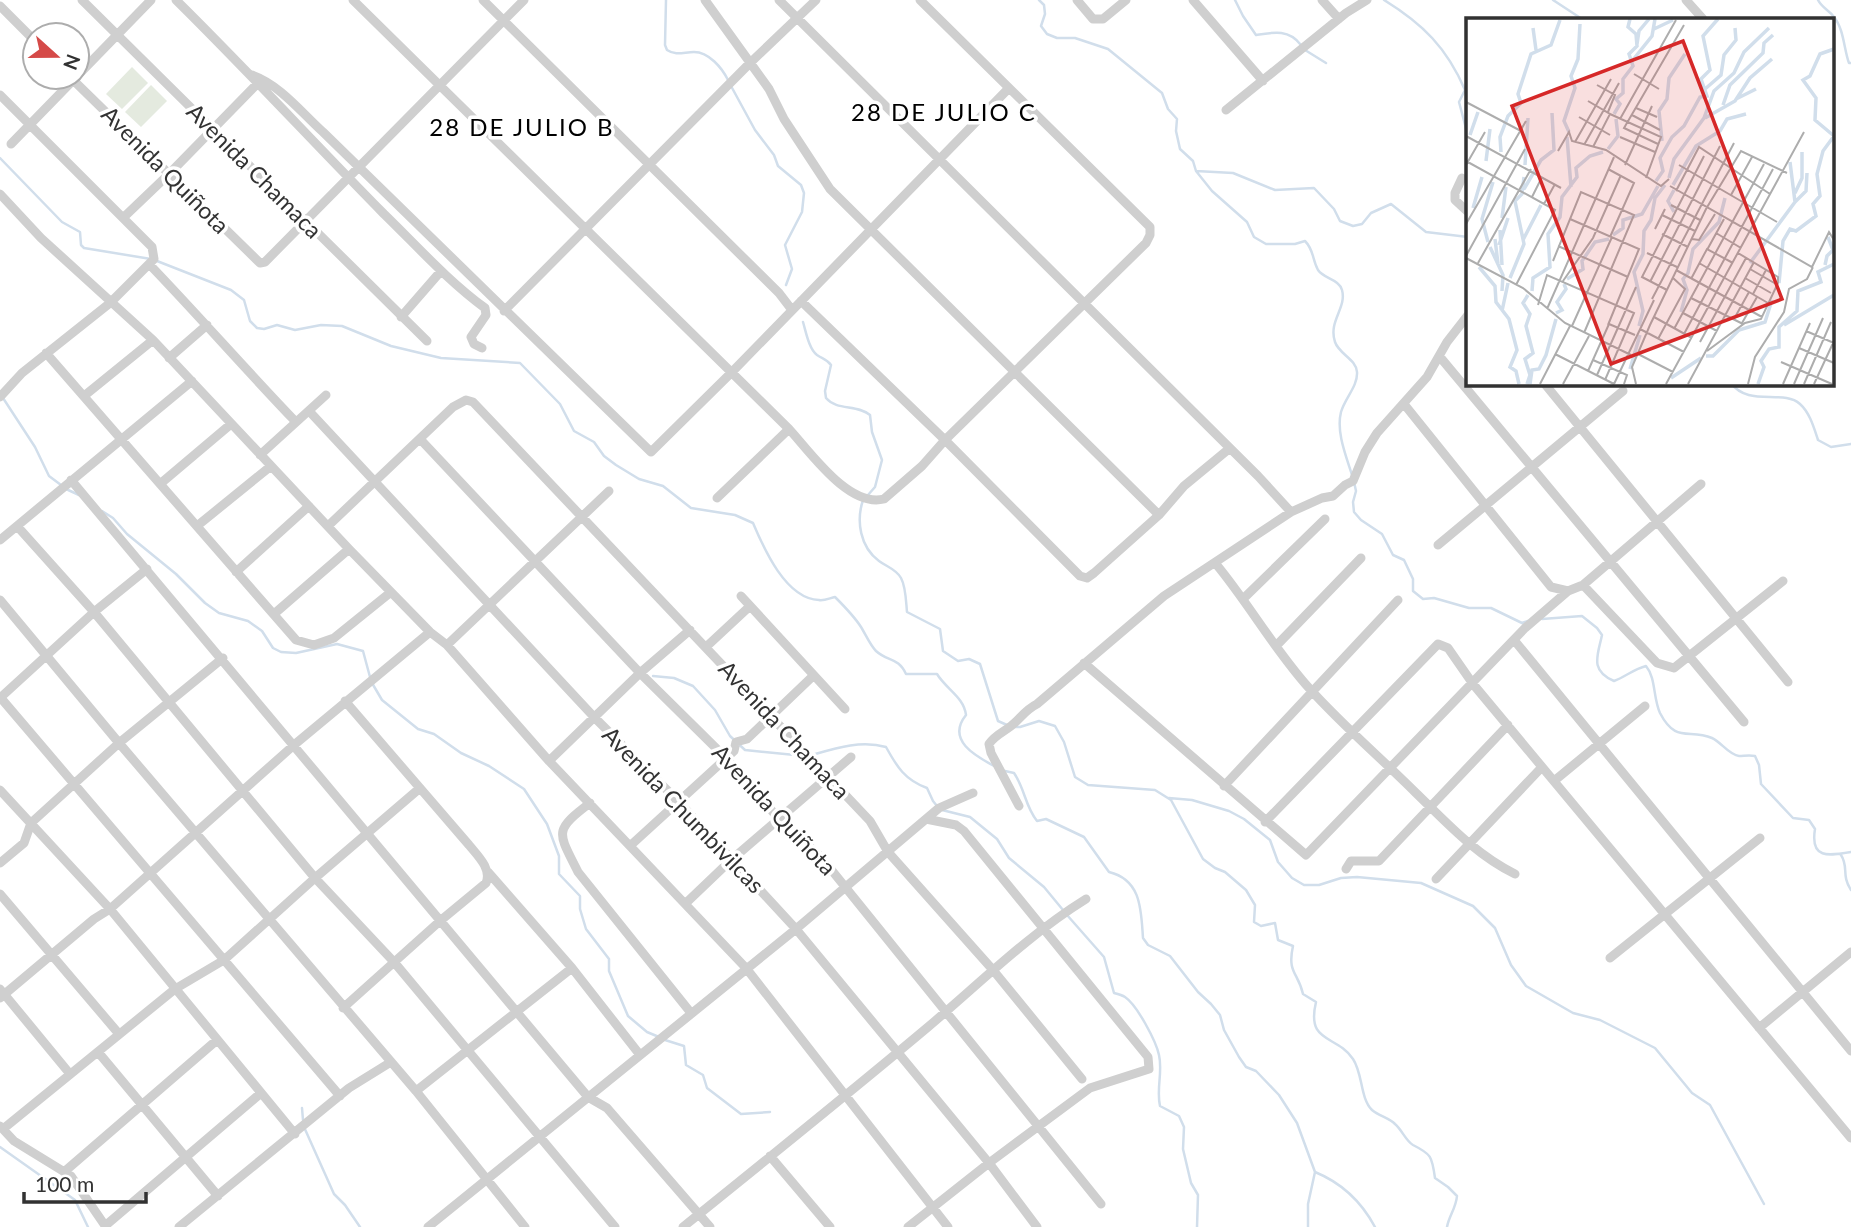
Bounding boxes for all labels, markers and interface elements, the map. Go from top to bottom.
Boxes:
inset map [1466,18,1834,385]
north arrow [21,21,91,91]
text: N [59,51,86,73]
street label: Avenida Chamaca [181,97,328,244]
district label: 28 DE JULIO C [851,97,1037,126]
street label: Avenida Quiñota [96,100,235,239]
district label: 28 DE JULIO B [429,112,615,141]
street label: Avenida Chamaca [713,654,856,804]
street label: Avenida Chumbivilcas [597,720,770,898]
street label: Avenida Quiñota [707,738,843,881]
scale bar [24,1160,147,1204]
text: 100 m [35,1171,94,1196]

